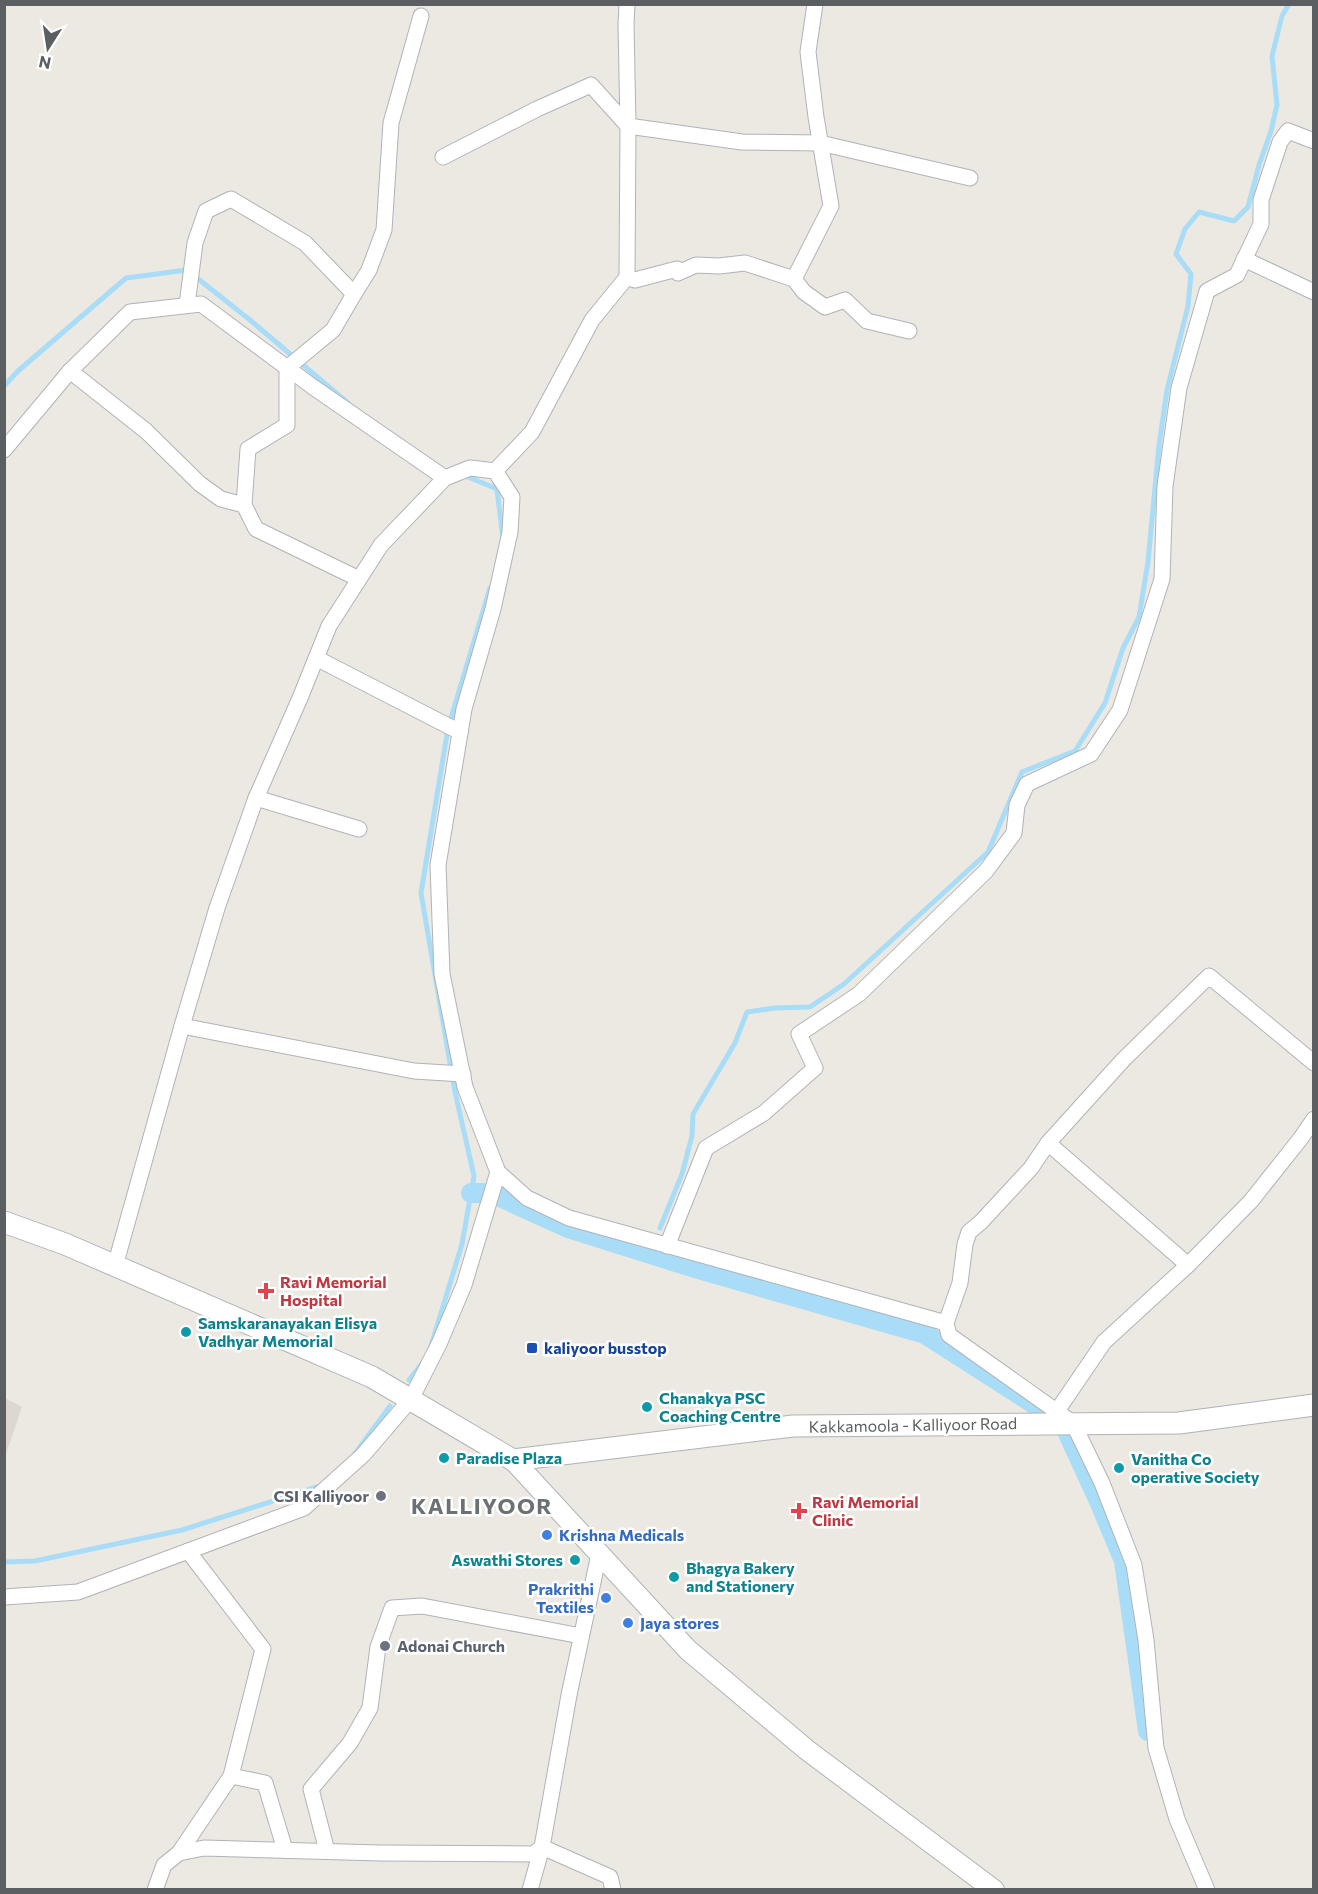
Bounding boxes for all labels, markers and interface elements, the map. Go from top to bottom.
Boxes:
north arrow [18,18,78,78]
text: N [37,53,53,74]
place label: Ravi Memorial Hospital [280,1272,387,1309]
marker: Ravi Memorial Hospital [257,1282,275,1300]
place label: Samskaranayakan Elisya Vadhyar Memorial [198,1313,377,1350]
marker: Samskaranayakan Elisya Vadhyar Memorial [179,1325,193,1339]
place label: kaliyoor busstop [544,1338,667,1357]
marker: kaliyoor busstop [525,1341,539,1355]
place label: Chanakya PSC Coaching Centre [659,1388,781,1425]
marker: Chanakya PSC Coaching Centre [640,1400,654,1414]
street label: Kakkamoola - Kalliyoor Road [809,1413,1017,1436]
place label: Paradise Plaza [456,1448,562,1467]
place label: Vanitha Co operative Society [1131,1449,1260,1486]
marker: Paradise Plaza [437,1451,451,1465]
marker: Vanitha Co operative Society [1112,1461,1126,1475]
place label: CSI Kalliyoor [273,1486,369,1505]
marker: CSI Kalliyoor [374,1489,388,1503]
district label: KALLIYOOR [411,1492,553,1519]
place label: Ravi Memorial Clinic [812,1492,919,1529]
marker: Ravi Memorial Clinic [790,1502,808,1520]
place label: Krishna Medicals [559,1525,684,1544]
marker: Krishna Medicals [540,1528,554,1542]
place label: Aswathi Stores [451,1550,563,1569]
marker: Aswathi Stores [568,1553,582,1567]
place label: Bhagya Bakery and Stationery [686,1558,795,1595]
marker: Bhagya Bakery and Stationery [667,1570,681,1584]
place label: Prakrithi Textiles [528,1579,594,1616]
marker: Prakrithi Textiles [599,1591,613,1605]
place label: Jaya stores [640,1613,719,1632]
marker: Jaya stores [621,1616,635,1630]
place label: Adonai Church [397,1636,505,1655]
marker: Adonai Church [378,1639,392,1653]

